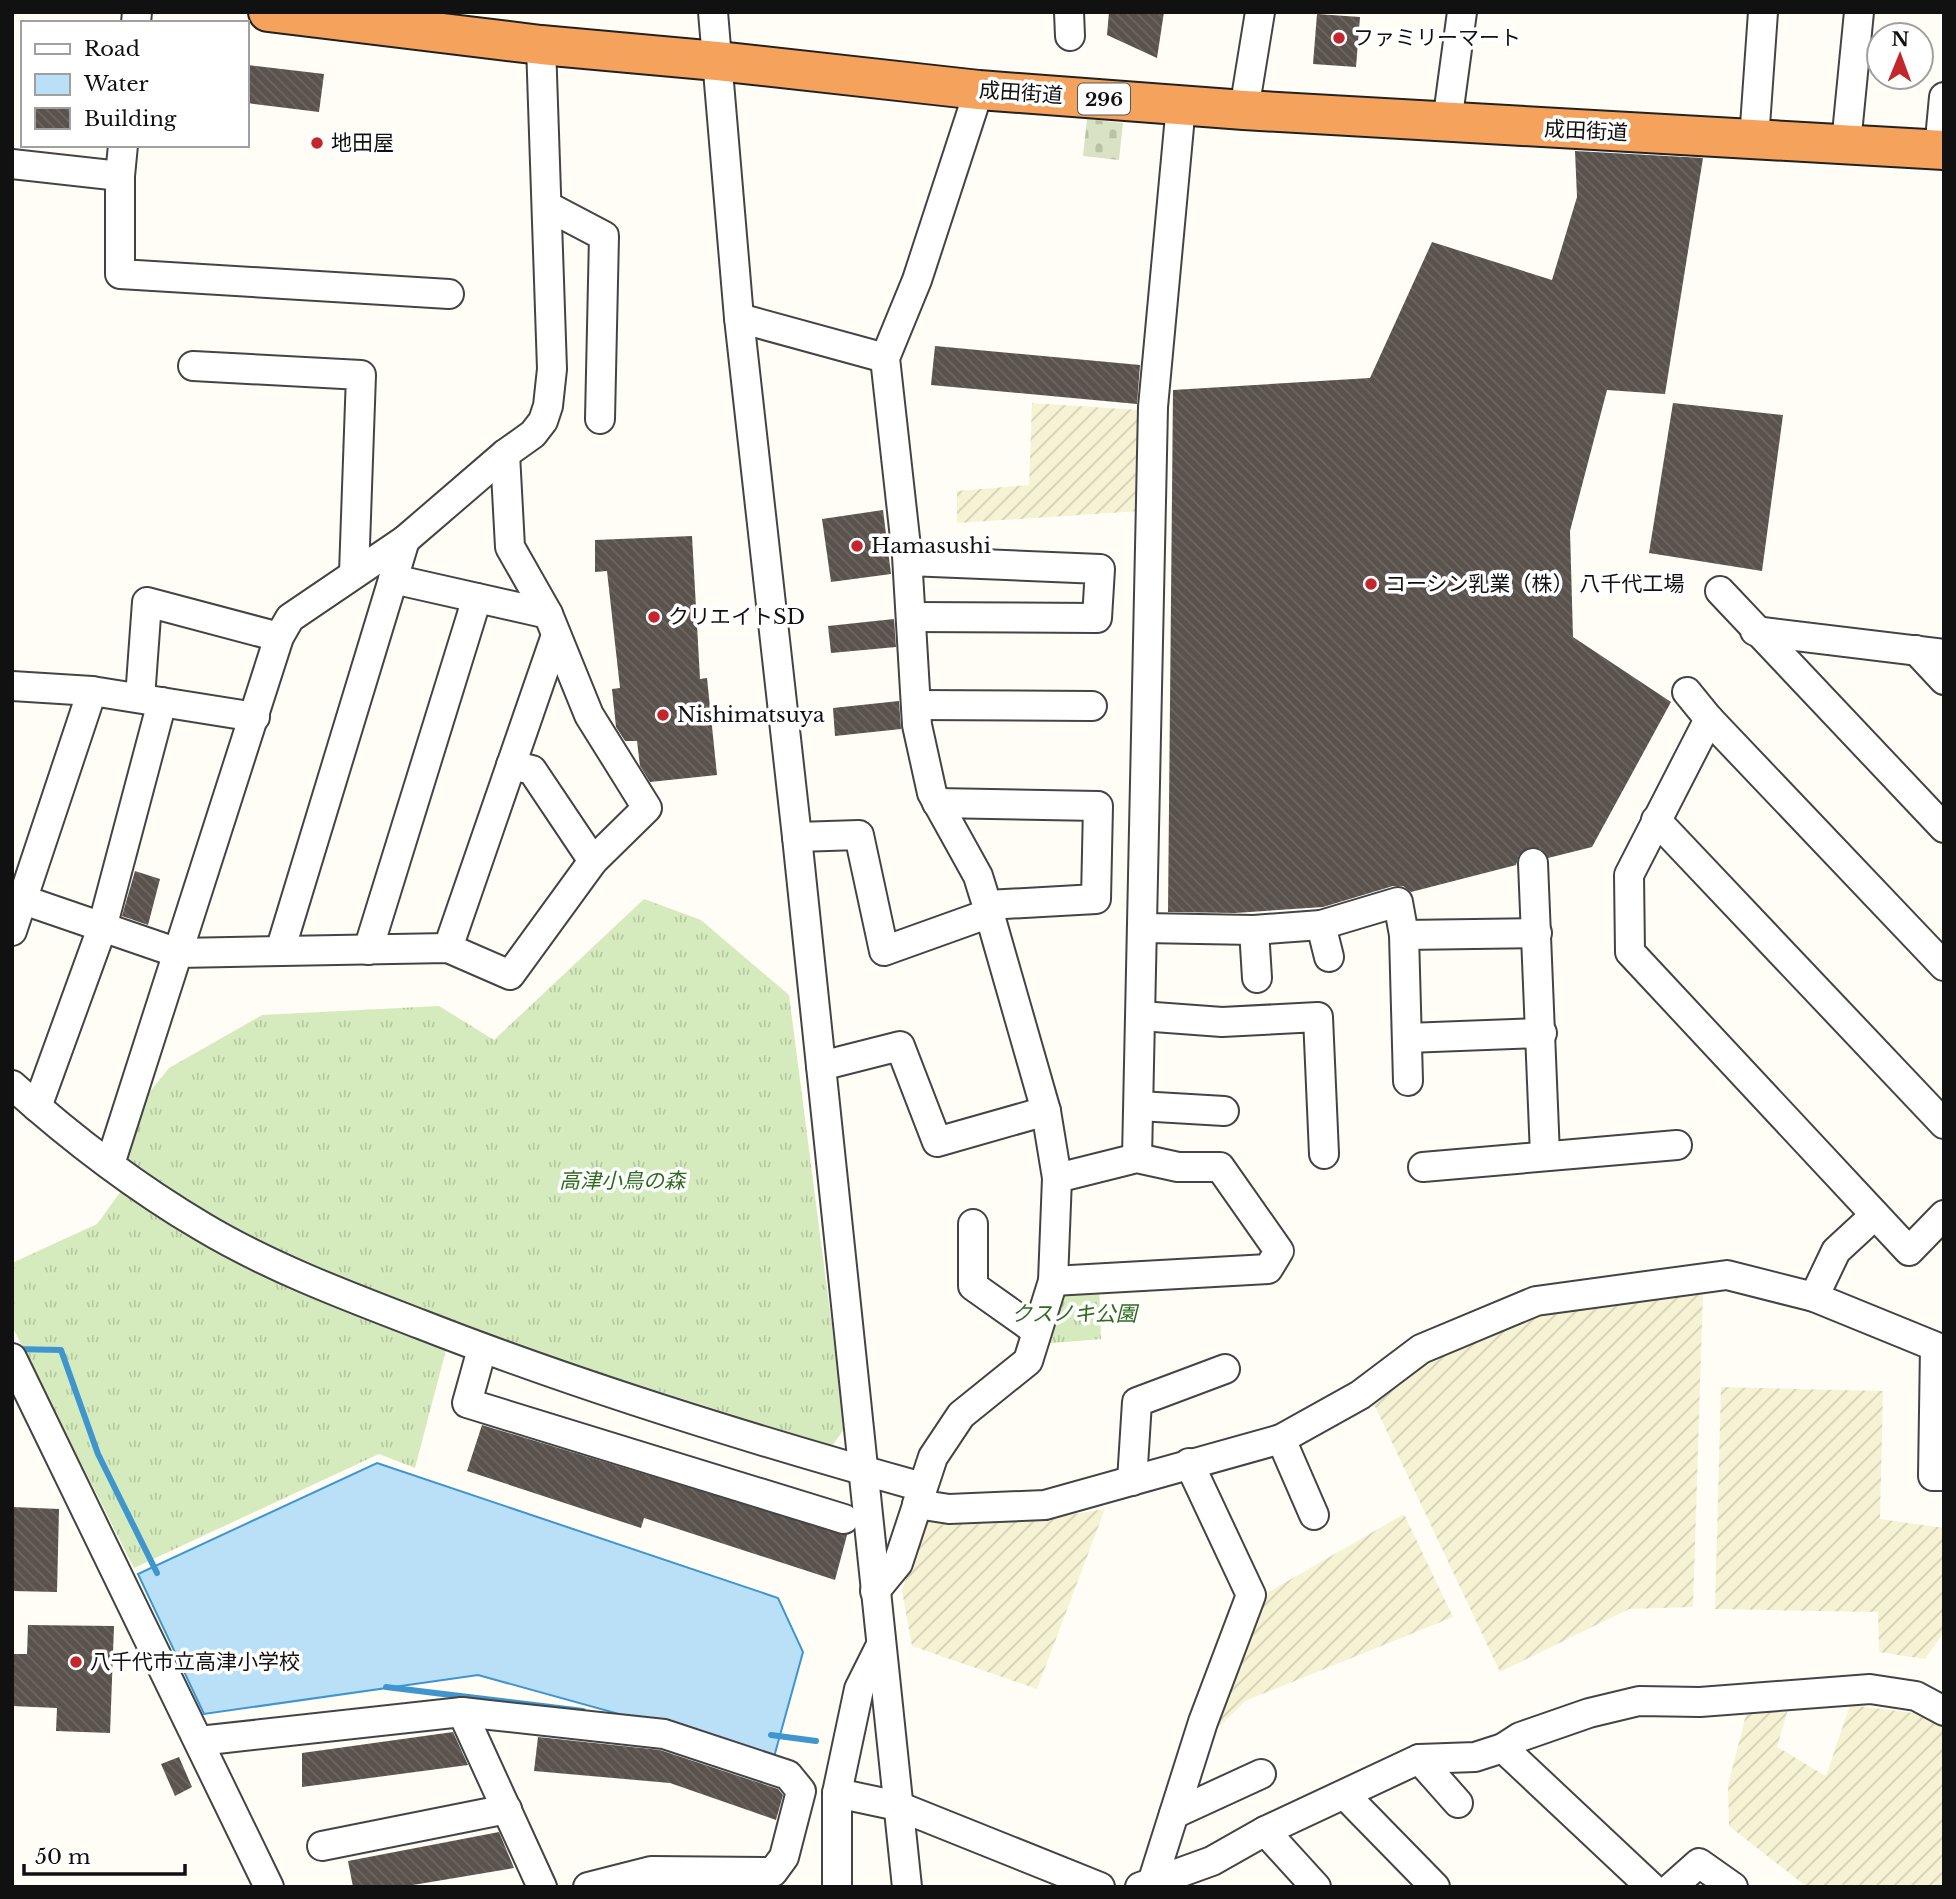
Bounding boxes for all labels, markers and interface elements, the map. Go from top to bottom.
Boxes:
legend [21,21,248,147]
north arrow [1865,21,1935,91]
place label: ファミリーマート [1353,25,1521,51]
text: N [1891,28,1910,51]
marker: ファミリーマート [1331,30,1347,46]
text: Road [84,36,140,62]
text: Water [83,71,148,97]
street label: 成田街道 [978,77,1064,109]
road number: 296 [1078,83,1130,114]
text: Building [84,106,177,132]
street label: 成田街道 [1543,116,1629,146]
place label: 地田屋 [331,130,394,156]
marker: 地田屋 [309,135,325,151]
place label: Hamasushi [871,533,991,559]
marker: Hamasushi [849,538,865,554]
place label: コーシン乳業（株） 八千代工場 [1385,571,1685,597]
marker: コーシン乳業（株） 八千代工場 [1363,576,1379,592]
place label: クリエイトSD [668,604,805,630]
marker: クリエイトSD [646,609,662,625]
place label: Nishimatsuya [677,702,825,728]
marker: Nishimatsuya [655,707,671,723]
park label: 高津小鳥の森 [559,1168,687,1194]
park label: クスノキ公園 [1011,1301,1140,1327]
place label: 八千代市立高津小学校 [90,1649,300,1675]
marker: 八千代市立高津小学校 [68,1654,84,1670]
scale bar [24,1832,186,1876]
text: 50 m [35,1844,91,1870]

